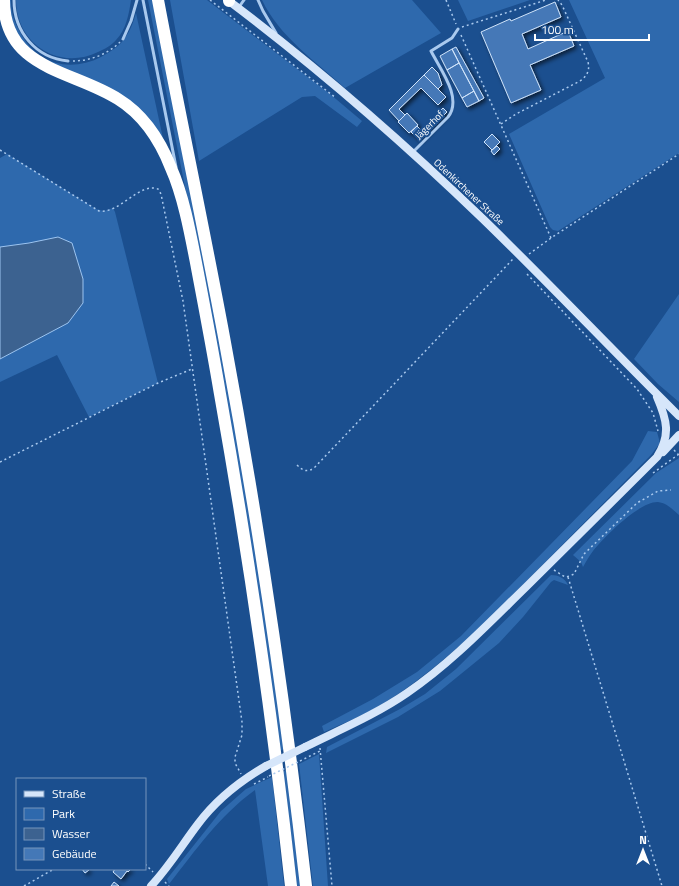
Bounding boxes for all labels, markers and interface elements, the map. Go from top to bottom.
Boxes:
scale bar [535,16,649,42]
text: 100 m [541,20,574,39]
street label: Jägerhof [411,107,447,143]
street label: Odenkirchener Straße [430,155,508,229]
legend [16,778,146,870]
text: Straße [52,784,86,803]
text: Park [52,804,75,823]
text: Wasser [52,824,90,843]
north arrow [623,830,663,870]
text: N [639,832,647,848]
text: Gebäude [52,844,97,863]

